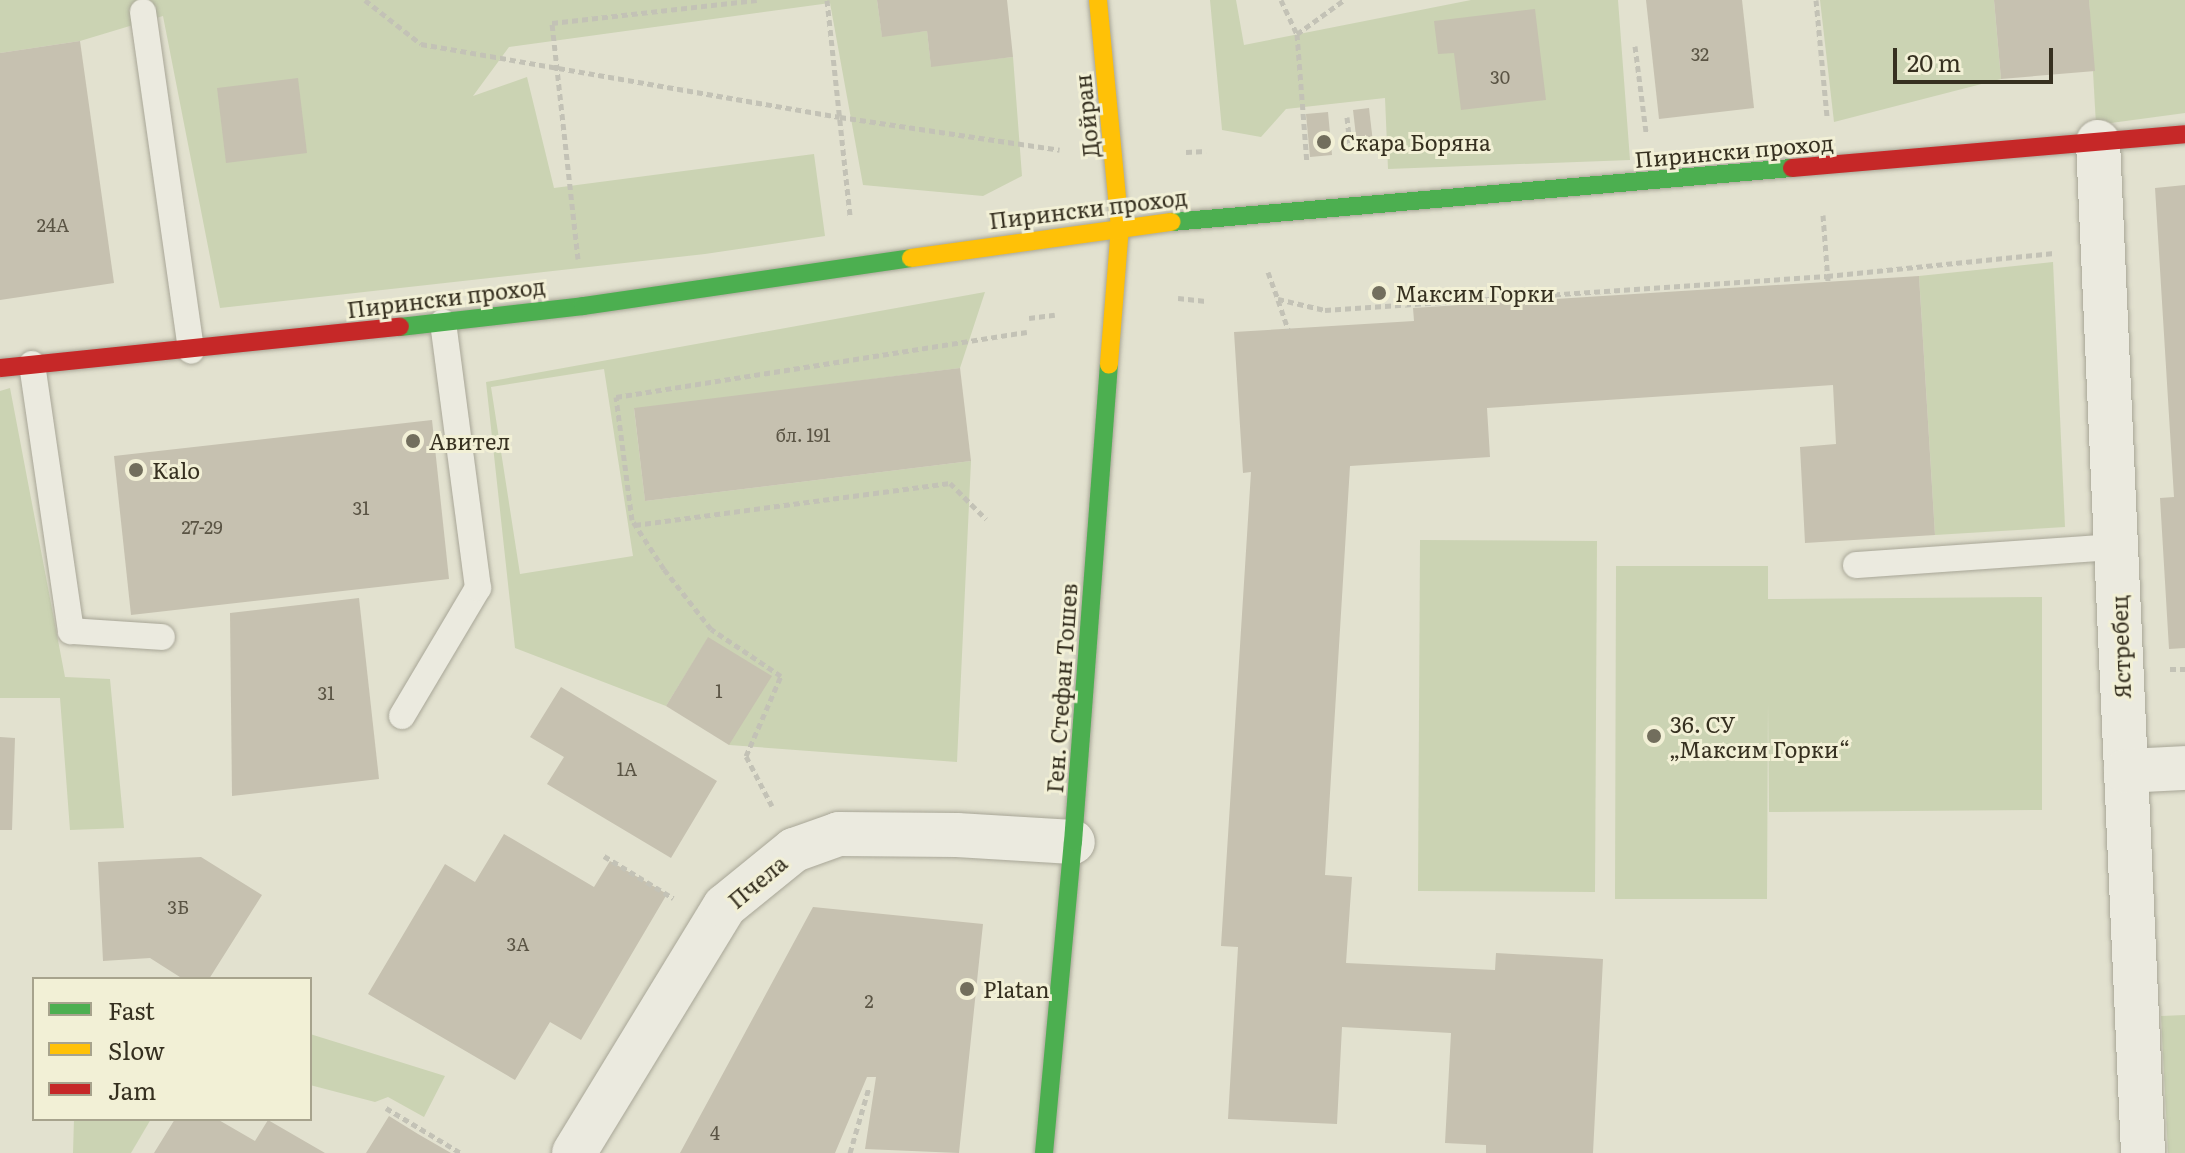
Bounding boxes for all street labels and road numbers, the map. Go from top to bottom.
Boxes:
street label: Дойран [1068,73,1104,159]
street label: Пирински проход [1633,128,1835,172]
street label: Пирински проход [987,183,1189,233]
street label: Пирински проход [345,272,547,322]
street label: Ген. Стефан Тошев [1040,582,1082,794]
street label: Ястребец [2105,595,2135,699]
street label: Пчела [722,849,792,913]

